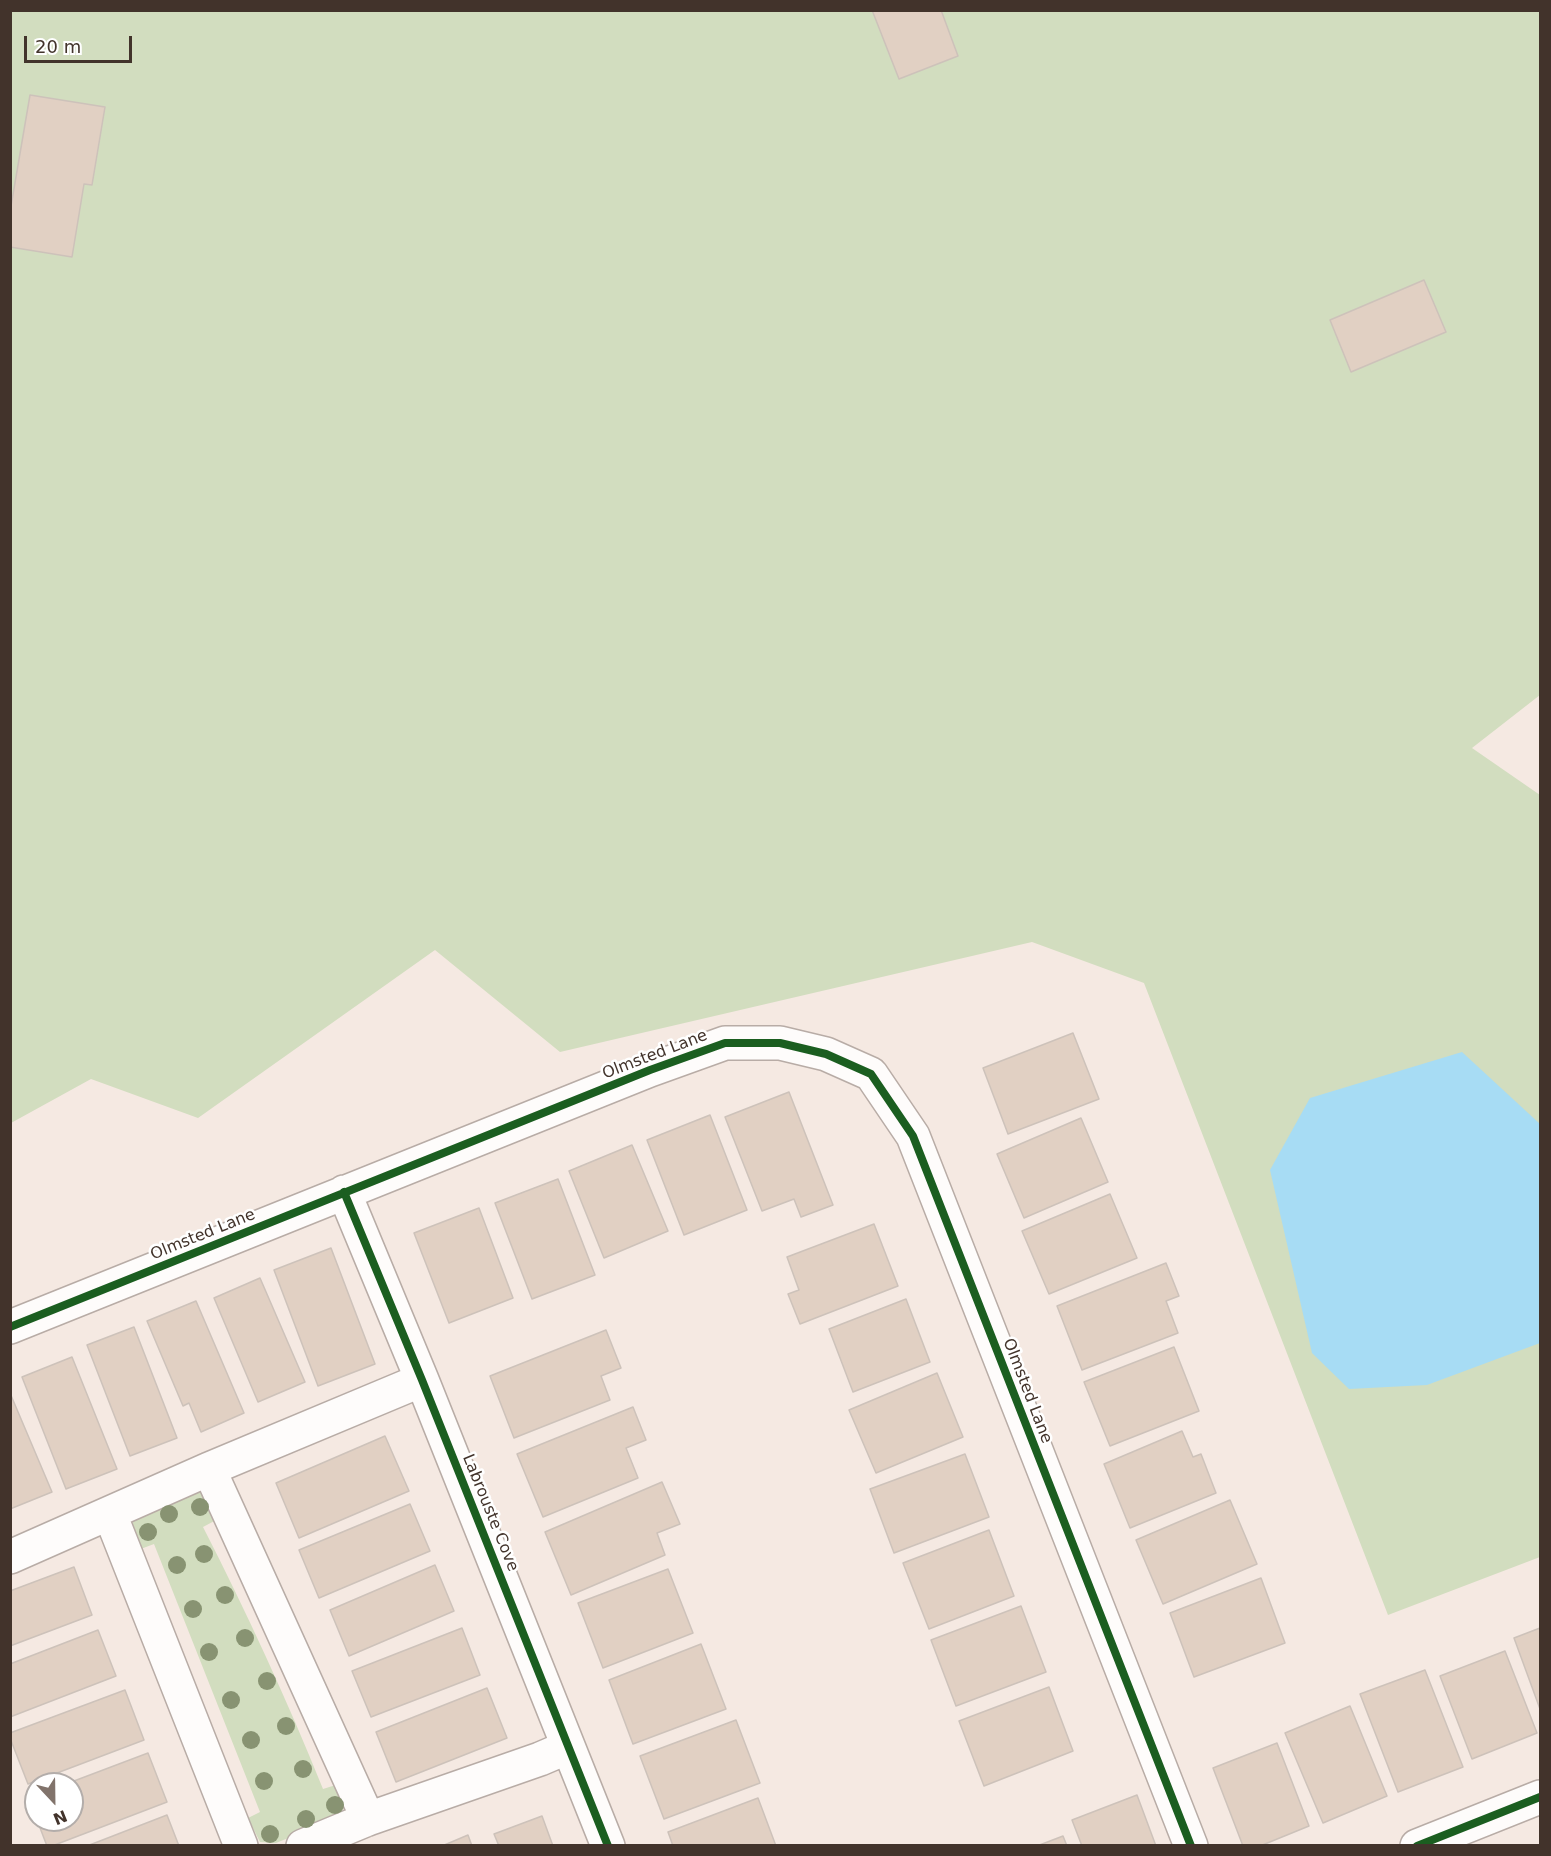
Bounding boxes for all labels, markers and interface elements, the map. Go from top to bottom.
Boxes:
scale bar [27,24,135,62]
text: 20 m [35,36,81,57]
street label: Olmsted Lane [600,1026,710,1084]
street label: Olmsted Lane [148,1205,258,1265]
street label: Olmsted Lane [998,1336,1056,1446]
street label: Labrouste Cove [458,1452,522,1574]
north arrow [24,1772,84,1832]
text: N [50,1806,70,1829]

